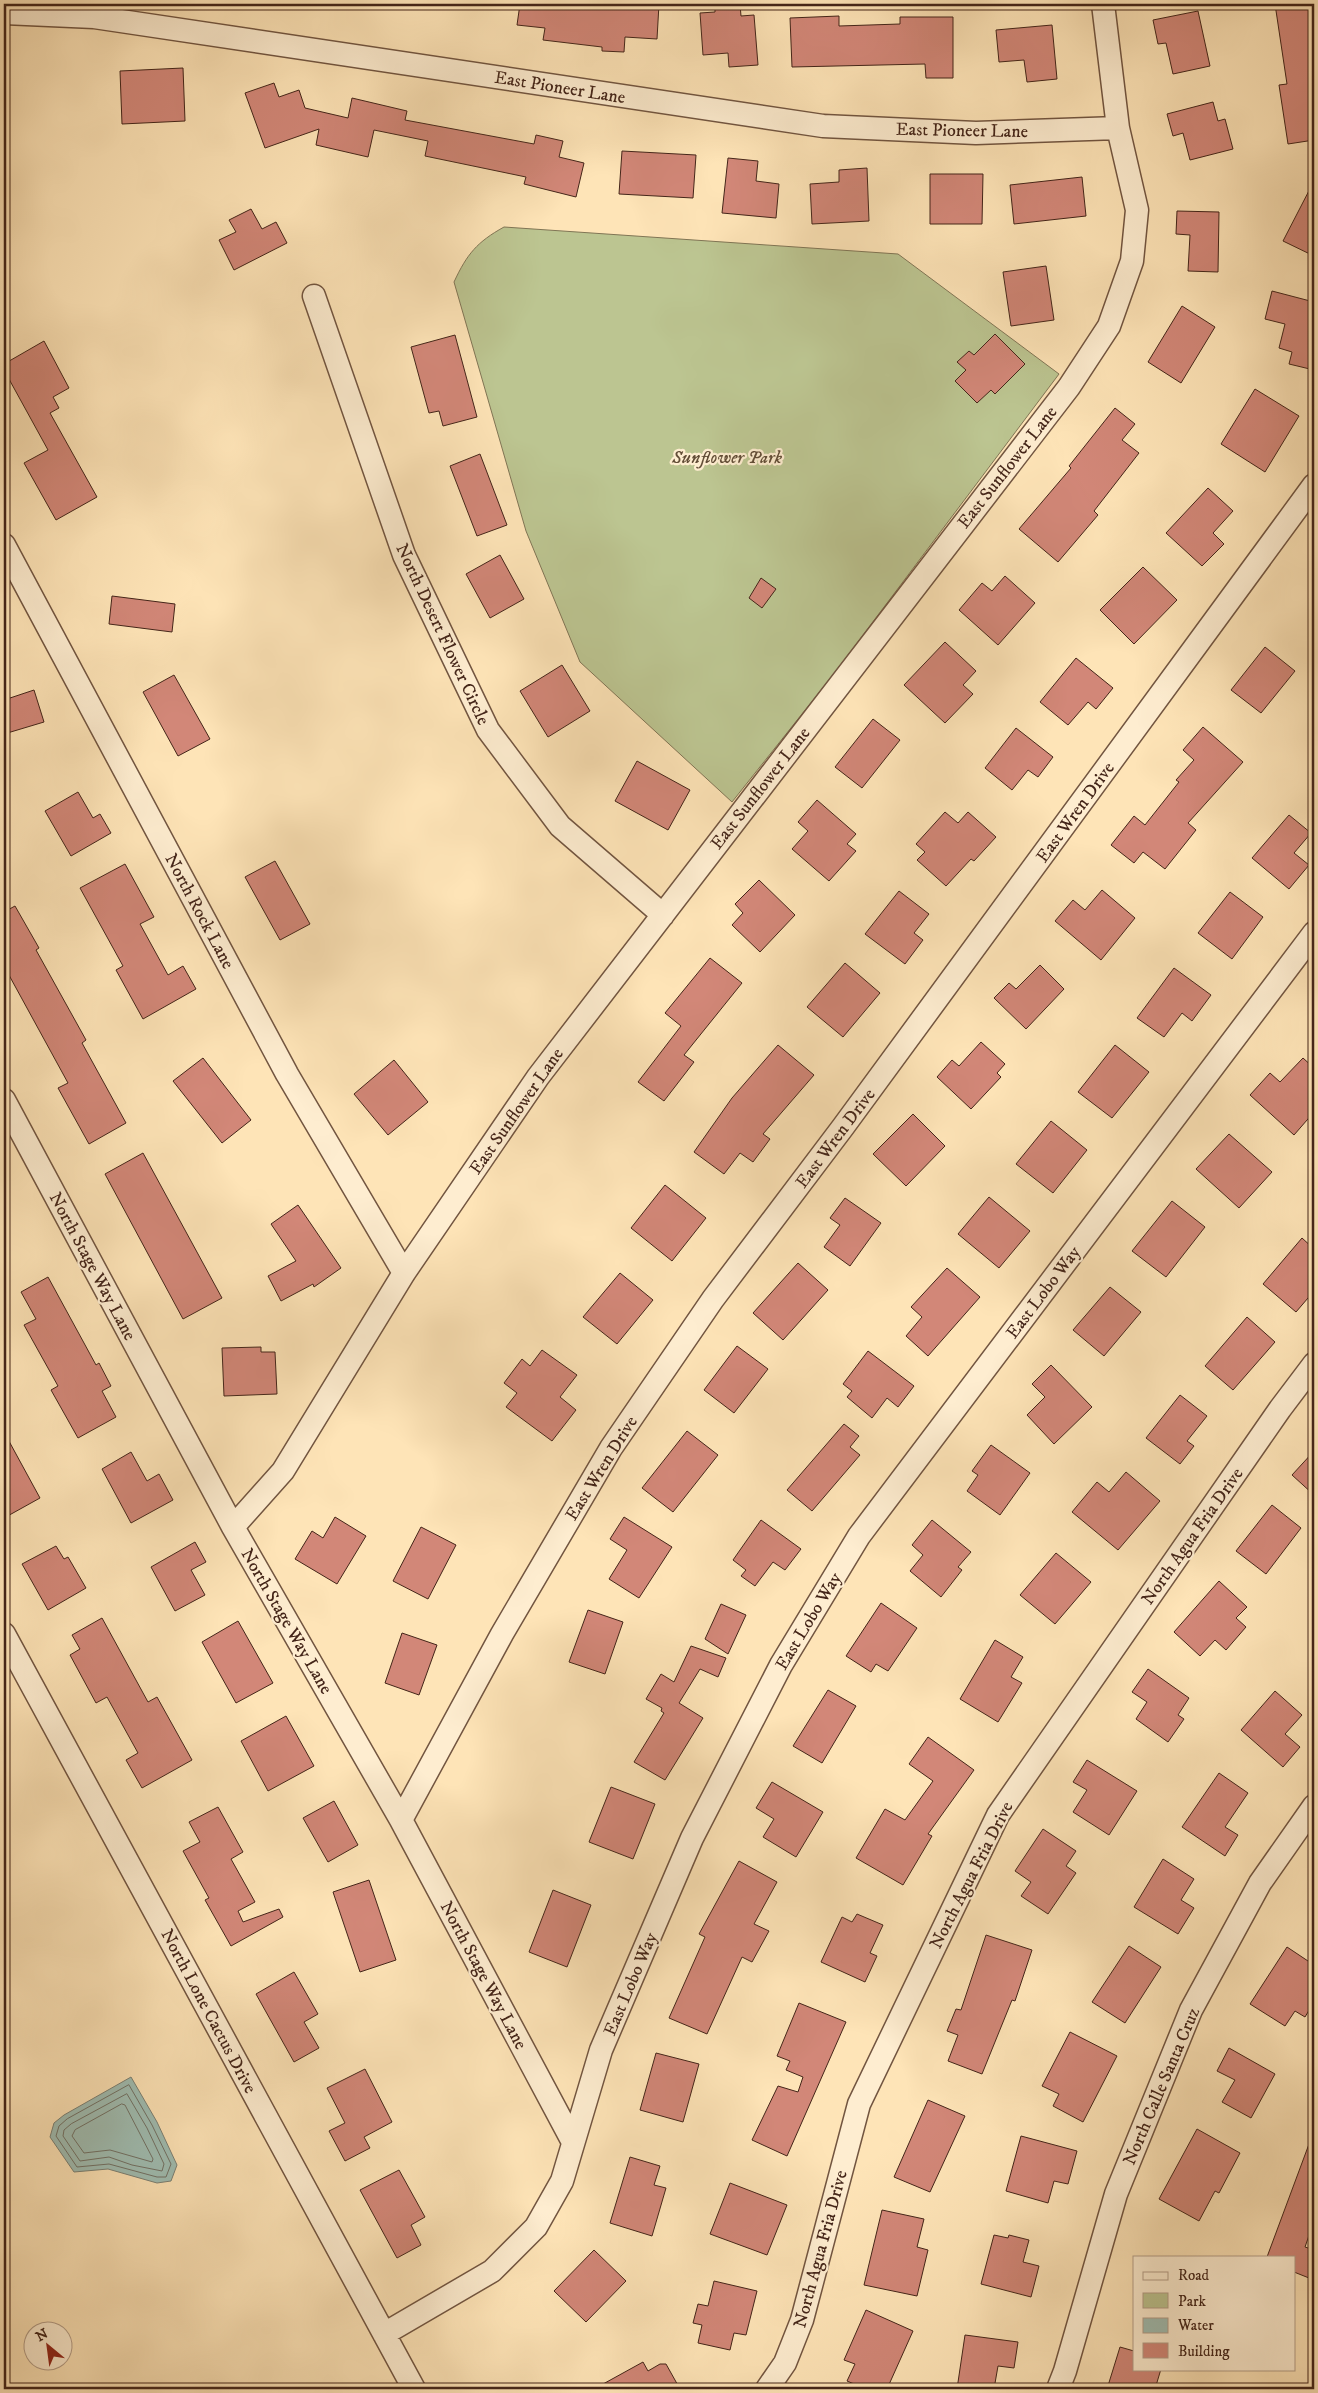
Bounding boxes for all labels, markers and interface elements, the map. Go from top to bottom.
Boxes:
street label: East Pioneer Lane [493,67,627,109]
street label: East Pioneer Lane [896,119,1028,143]
street label: East Sunflower Lane [953,402,1062,533]
park label: Sunflower Park [671,447,782,469]
street label: North Desert Flower Circle [390,540,494,729]
street label: East Sunflower Lane [706,723,815,854]
street label: East Wren Drive [1032,758,1120,867]
street label: North Rock Lane [159,850,239,973]
street label: East Sunflower Lane [465,1044,569,1179]
street label: East Wren Drive [791,1084,880,1193]
street label: North Stage Way Lane [44,1189,140,1344]
street label: East Lobo Way [1002,1242,1086,1343]
street label: East Wren Drive [561,1412,643,1525]
street label: North Agua Fria Drive [1137,1464,1248,1609]
street label: North Stage Way Lane [235,1545,337,1698]
street label: East Lobo Way [771,1568,847,1674]
street label: North Agua Fria Drive [925,1798,1019,1953]
street label: North Stage Way Lane [435,1898,531,2053]
street label: North Lone Cactus Drive [155,1926,261,2097]
street label: East Lobo Way [599,1929,663,2039]
street label: North Calle Santa Cruz [1119,2004,1205,2169]
street label: North Agua Fria Drive [789,2168,853,2331]
legend [1133,2256,1296,2370]
text: Road [1178,2266,1210,2285]
text: Park [1178,2292,1207,2311]
text: Water [1177,2316,1214,2335]
north arrow [22,2320,72,2370]
text: N [33,2325,52,2346]
text: Building [1178,2342,1230,2361]

